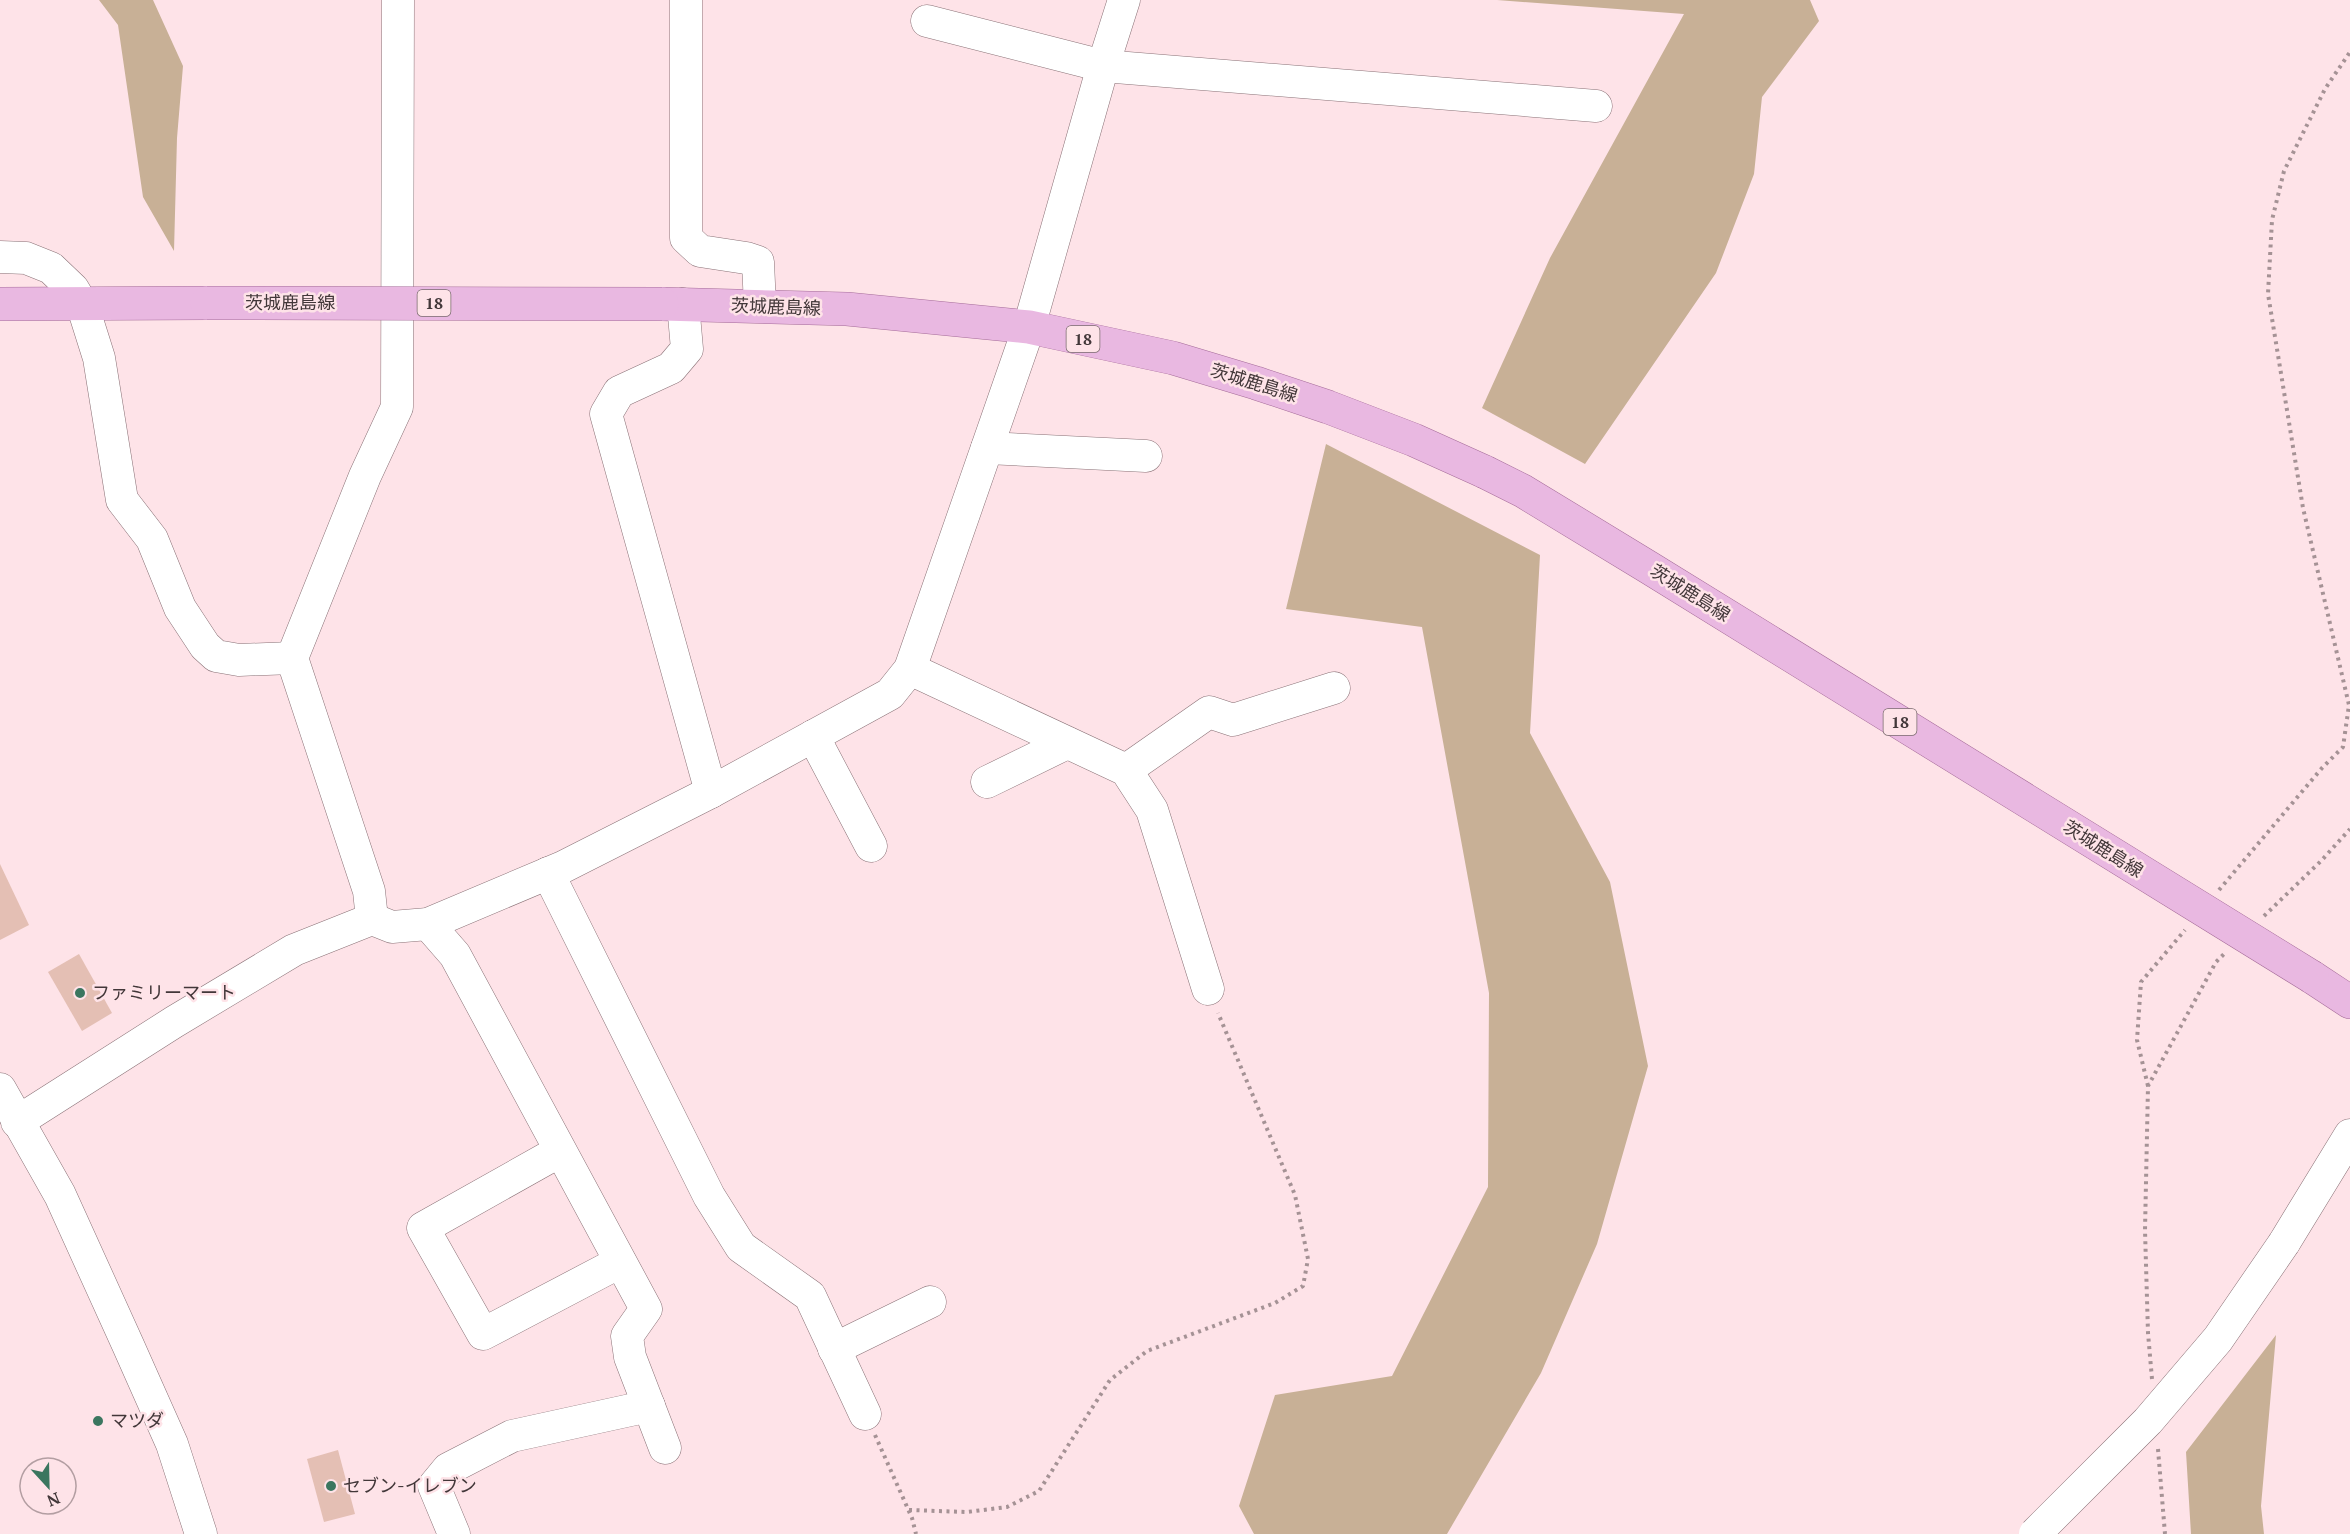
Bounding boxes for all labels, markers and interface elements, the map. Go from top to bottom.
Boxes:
street label: 茨城鹿島線 [245,290,335,314]
road number: 18 [418,290,450,316]
street label: 茨城鹿島線 [731,292,821,320]
road number: 18 [1066,326,1100,352]
street label: 茨城鹿島線 [1208,357,1301,407]
street label: 茨城鹿島線 [1646,558,1735,626]
road number: 18 [1884,709,1916,735]
street label: 茨城鹿島線 [2059,814,2148,882]
place label: ファミリーマート [92,980,236,1004]
marker: ファミリーマート [73,986,87,1000]
place label: マツダ [110,1408,164,1432]
marker: マツダ [91,1414,105,1428]
north arrow [18,1456,78,1516]
place label: セブン-イレブン [343,1473,477,1497]
marker: セブン-イレブン [324,1479,338,1493]
text: N [44,1487,63,1512]

